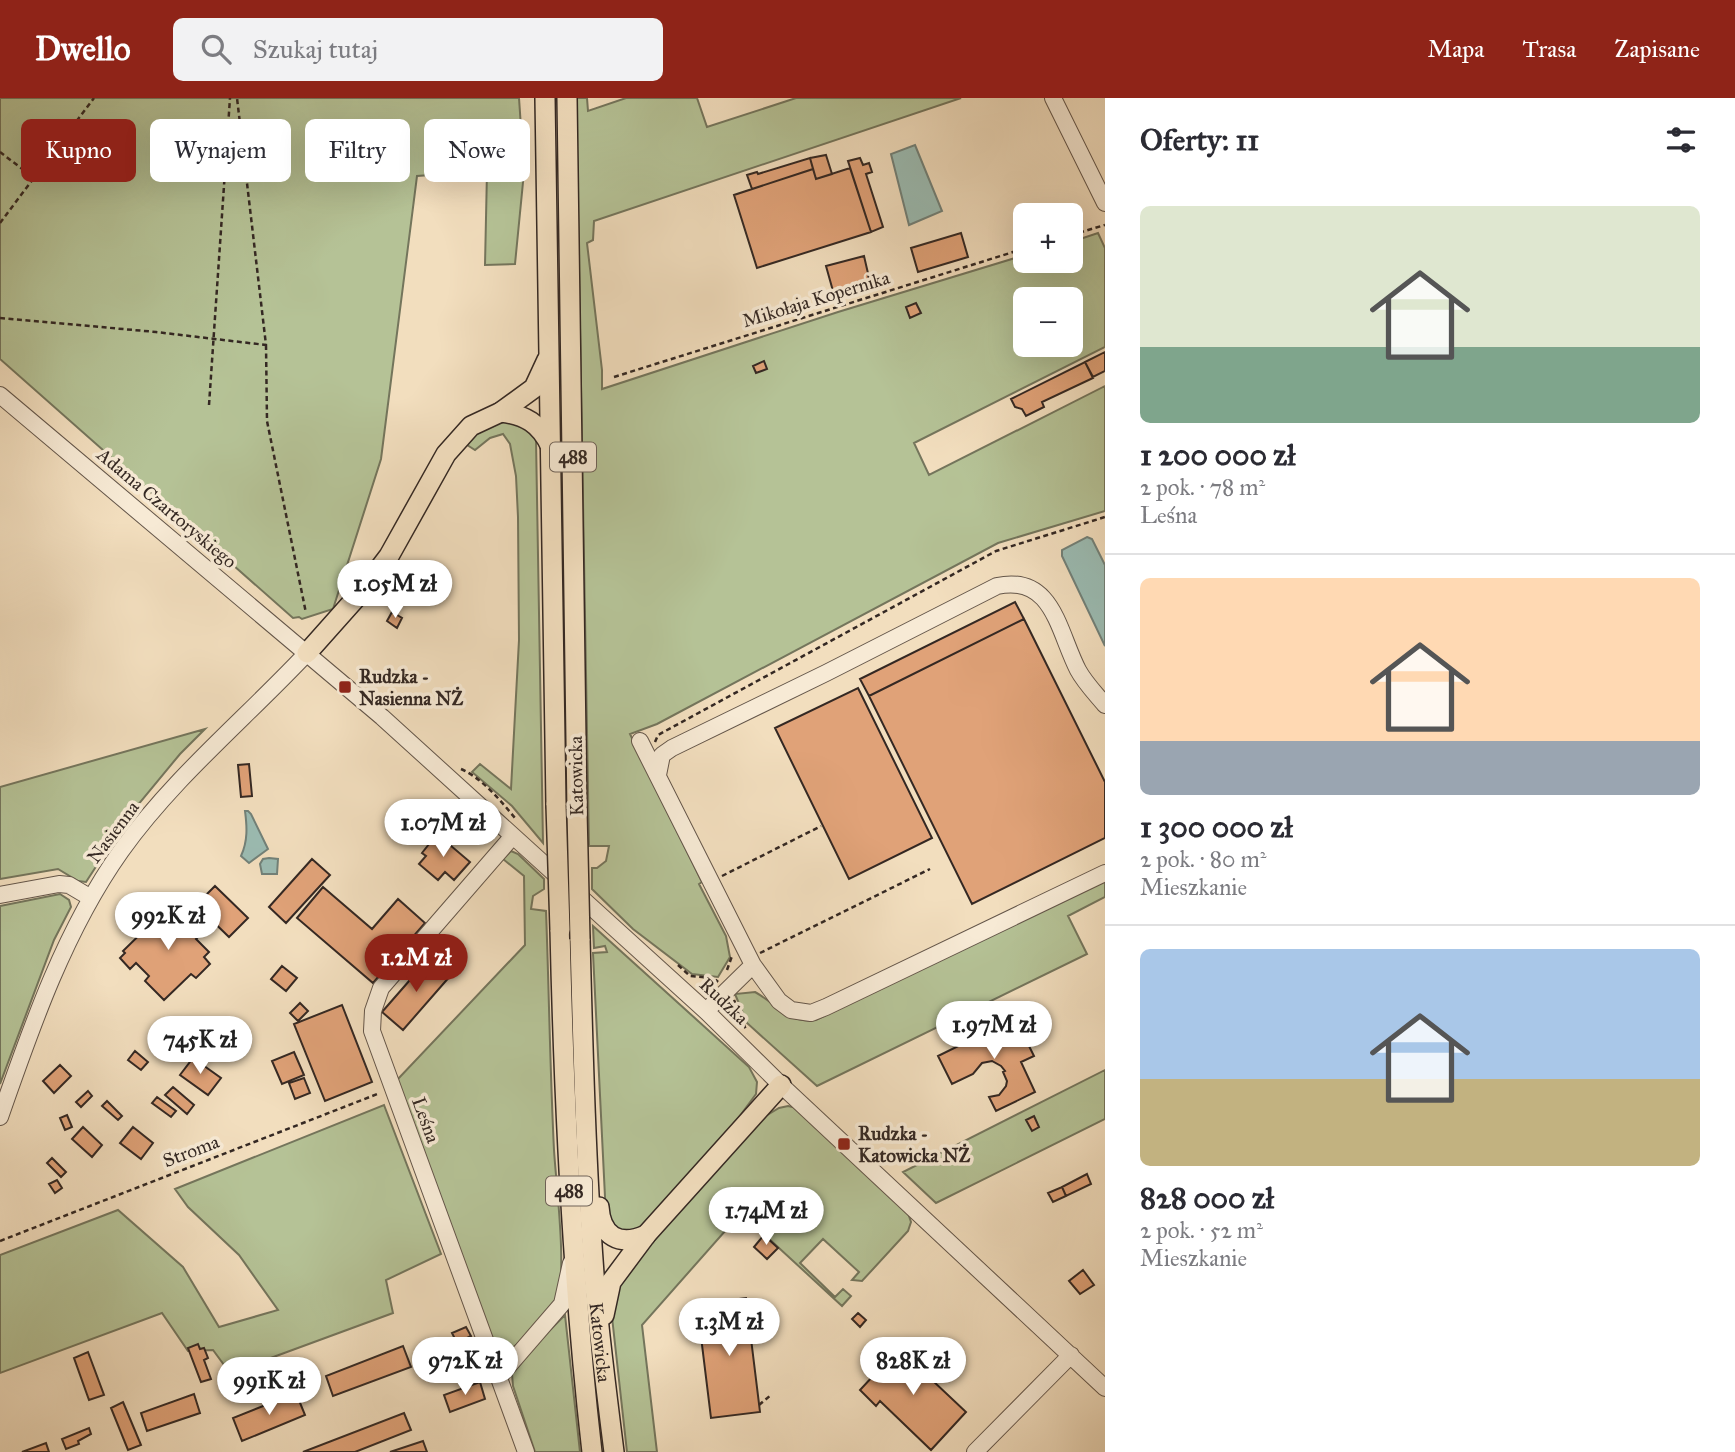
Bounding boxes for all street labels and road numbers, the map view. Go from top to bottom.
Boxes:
street label: Mikołaja Kopernika [740,265,893,332]
street label: Adama Czartoryskiego [91,442,242,574]
road number: 488 [550,442,596,472]
street label: Katowicka [564,735,588,816]
street label: Nasienna [82,795,145,868]
street label: Rudzka [695,973,754,1030]
street label: Leśna [407,1094,445,1147]
street label: Stroma [160,1129,223,1172]
road number: 488 [546,1176,592,1206]
street label: Katowicka [585,1301,617,1385]

